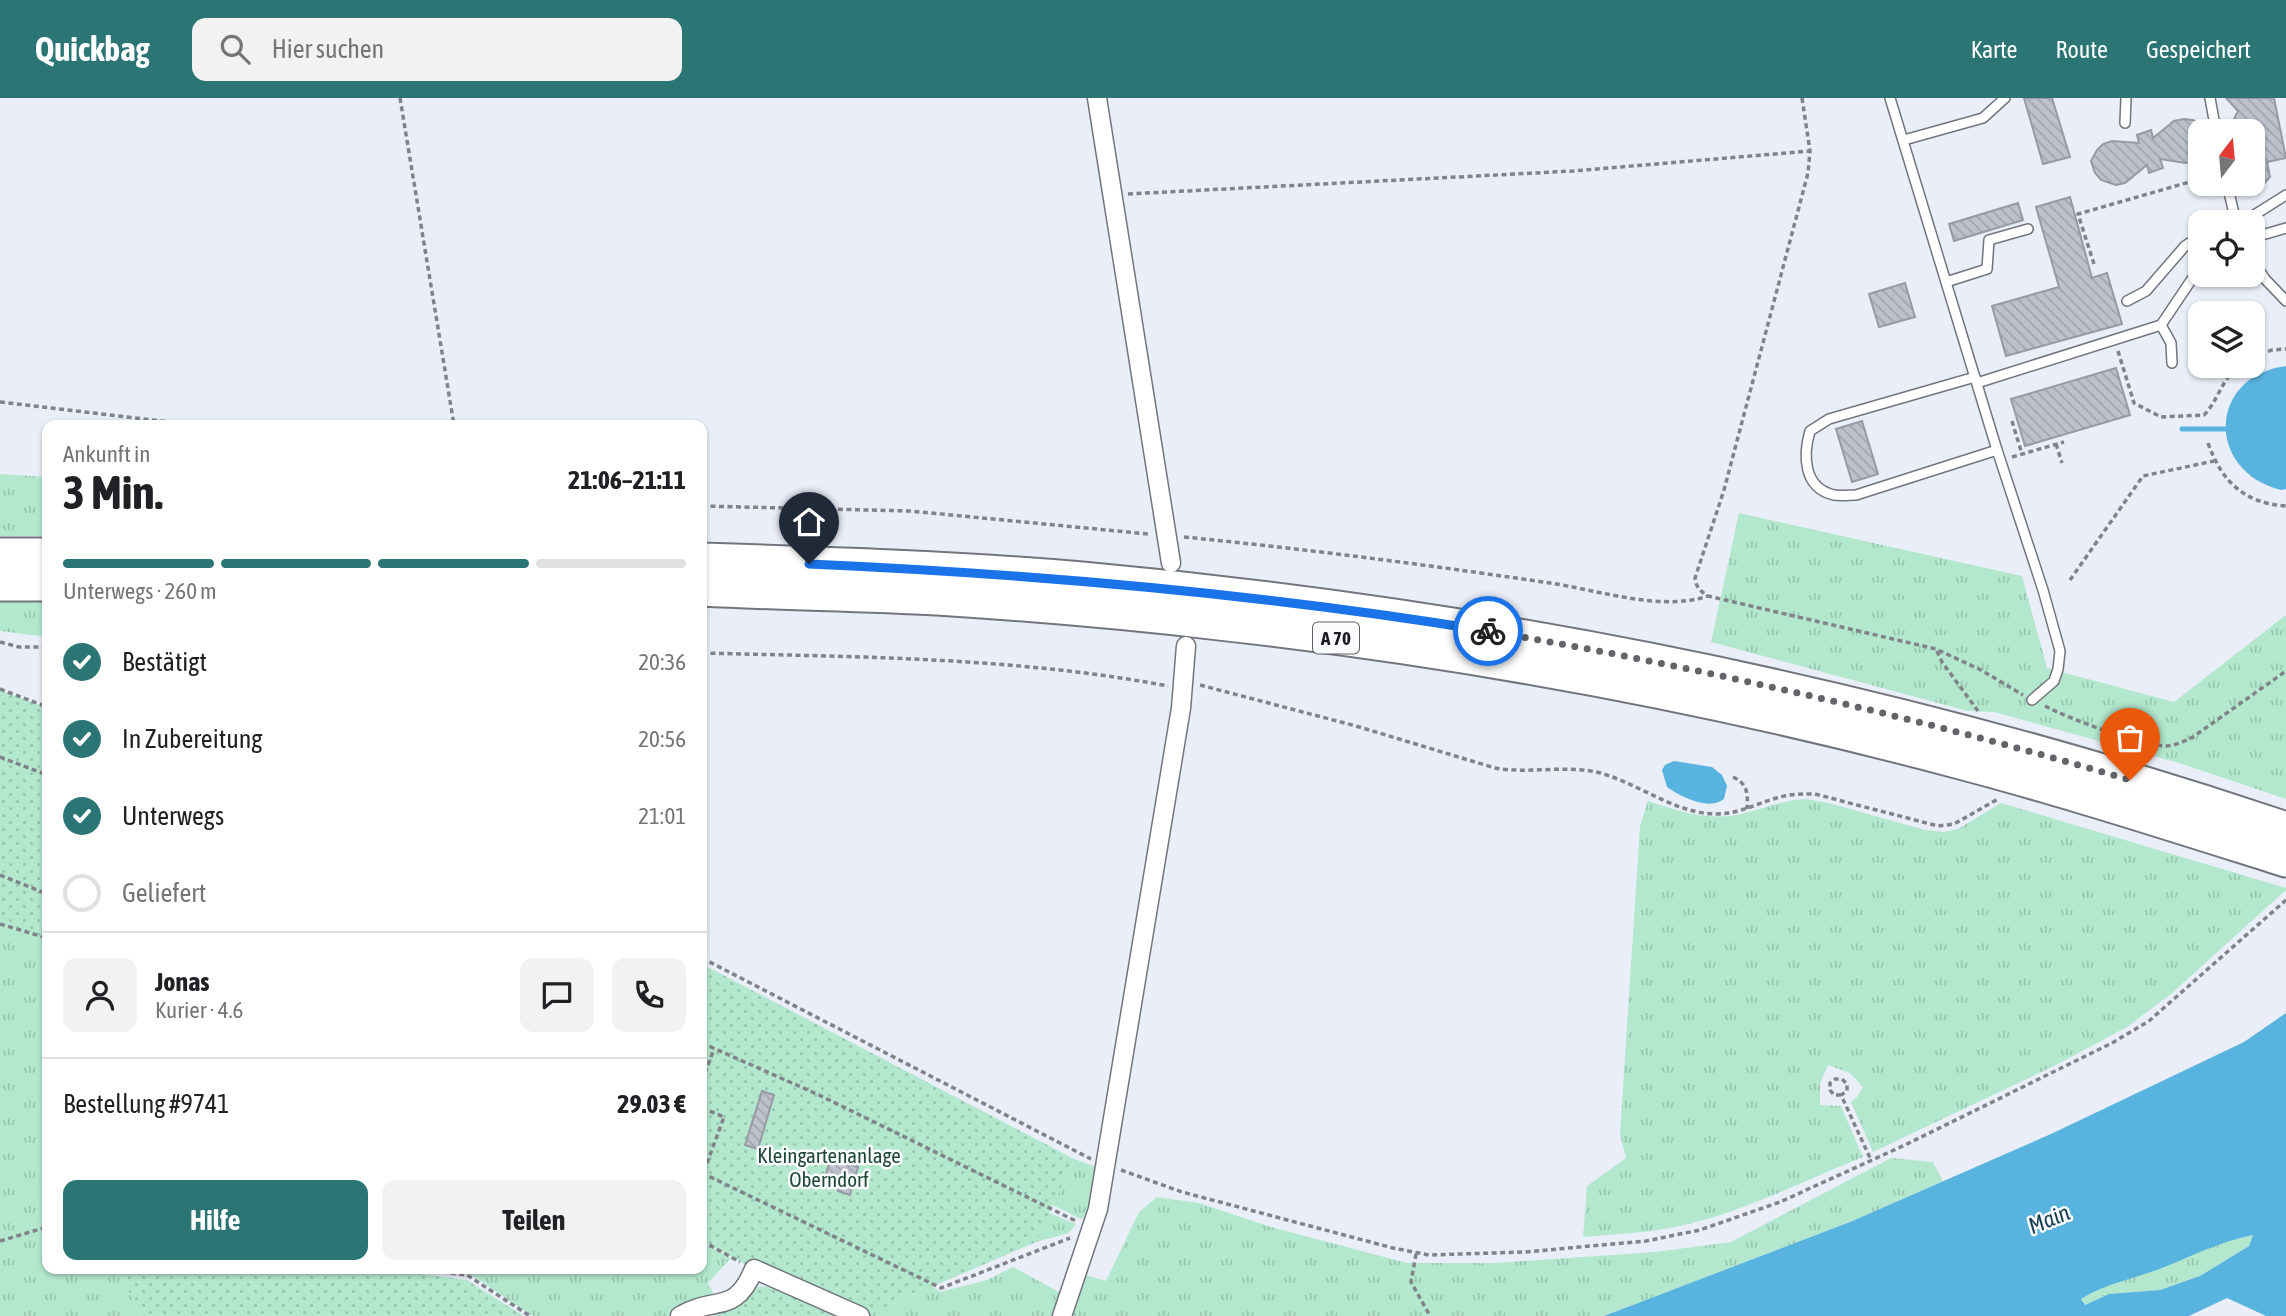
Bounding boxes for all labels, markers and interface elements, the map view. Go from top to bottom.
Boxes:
search box [192,18,682,81]
text: Quickbag [35,30,150,68]
icon: search [216,30,254,68]
text: Hier suchen [272,34,384,64]
text: Karte [1971,36,2017,63]
text: Route [2055,36,2108,63]
text: Gespeichert [2146,36,2251,63]
north arrow [2188,119,2264,196]
map controls [2188,119,2265,378]
button: locate [2188,210,2265,287]
button: layers [2188,301,2265,378]
text: Ankunft in [63,441,150,467]
text: 21:06–21:11 [568,465,686,495]
text: 3 Min. [63,466,163,519]
pin [779,492,839,564]
icon: home [790,503,828,541]
text: Unterwegs · 260 m [63,578,217,604]
courier [1453,596,1523,666]
icon: bike [1469,612,1507,650]
road number: A 70 [1313,622,1359,653]
icon: check [63,643,101,681]
text: Bestätigt [122,647,207,677]
text: 20:36 [638,649,686,675]
pin [2100,708,2160,780]
icon: bag [2111,719,2149,757]
icon: check [63,720,101,758]
text: In Zubereitung [122,724,262,754]
text: 20:56 [638,726,686,752]
icon: check [63,797,101,835]
text: Unterwegs [122,801,224,831]
text: 21:01 [638,803,686,829]
text: Geliefert [122,878,206,908]
button: person [63,958,137,1032]
button: chat [520,958,594,1032]
button: phone [612,958,686,1032]
text: Jonas [155,967,209,997]
text: Kurier · 4.6 [155,997,243,1023]
text: Bestellung #9741 [63,1089,229,1119]
text: 29.03 € [617,1089,686,1119]
park label: Kleingartenanlage Oberndorf [757,1143,901,1191]
button: Hilfe [63,1180,368,1260]
button: Teilen [382,1180,686,1260]
water label: Main [2024,1199,2074,1239]

